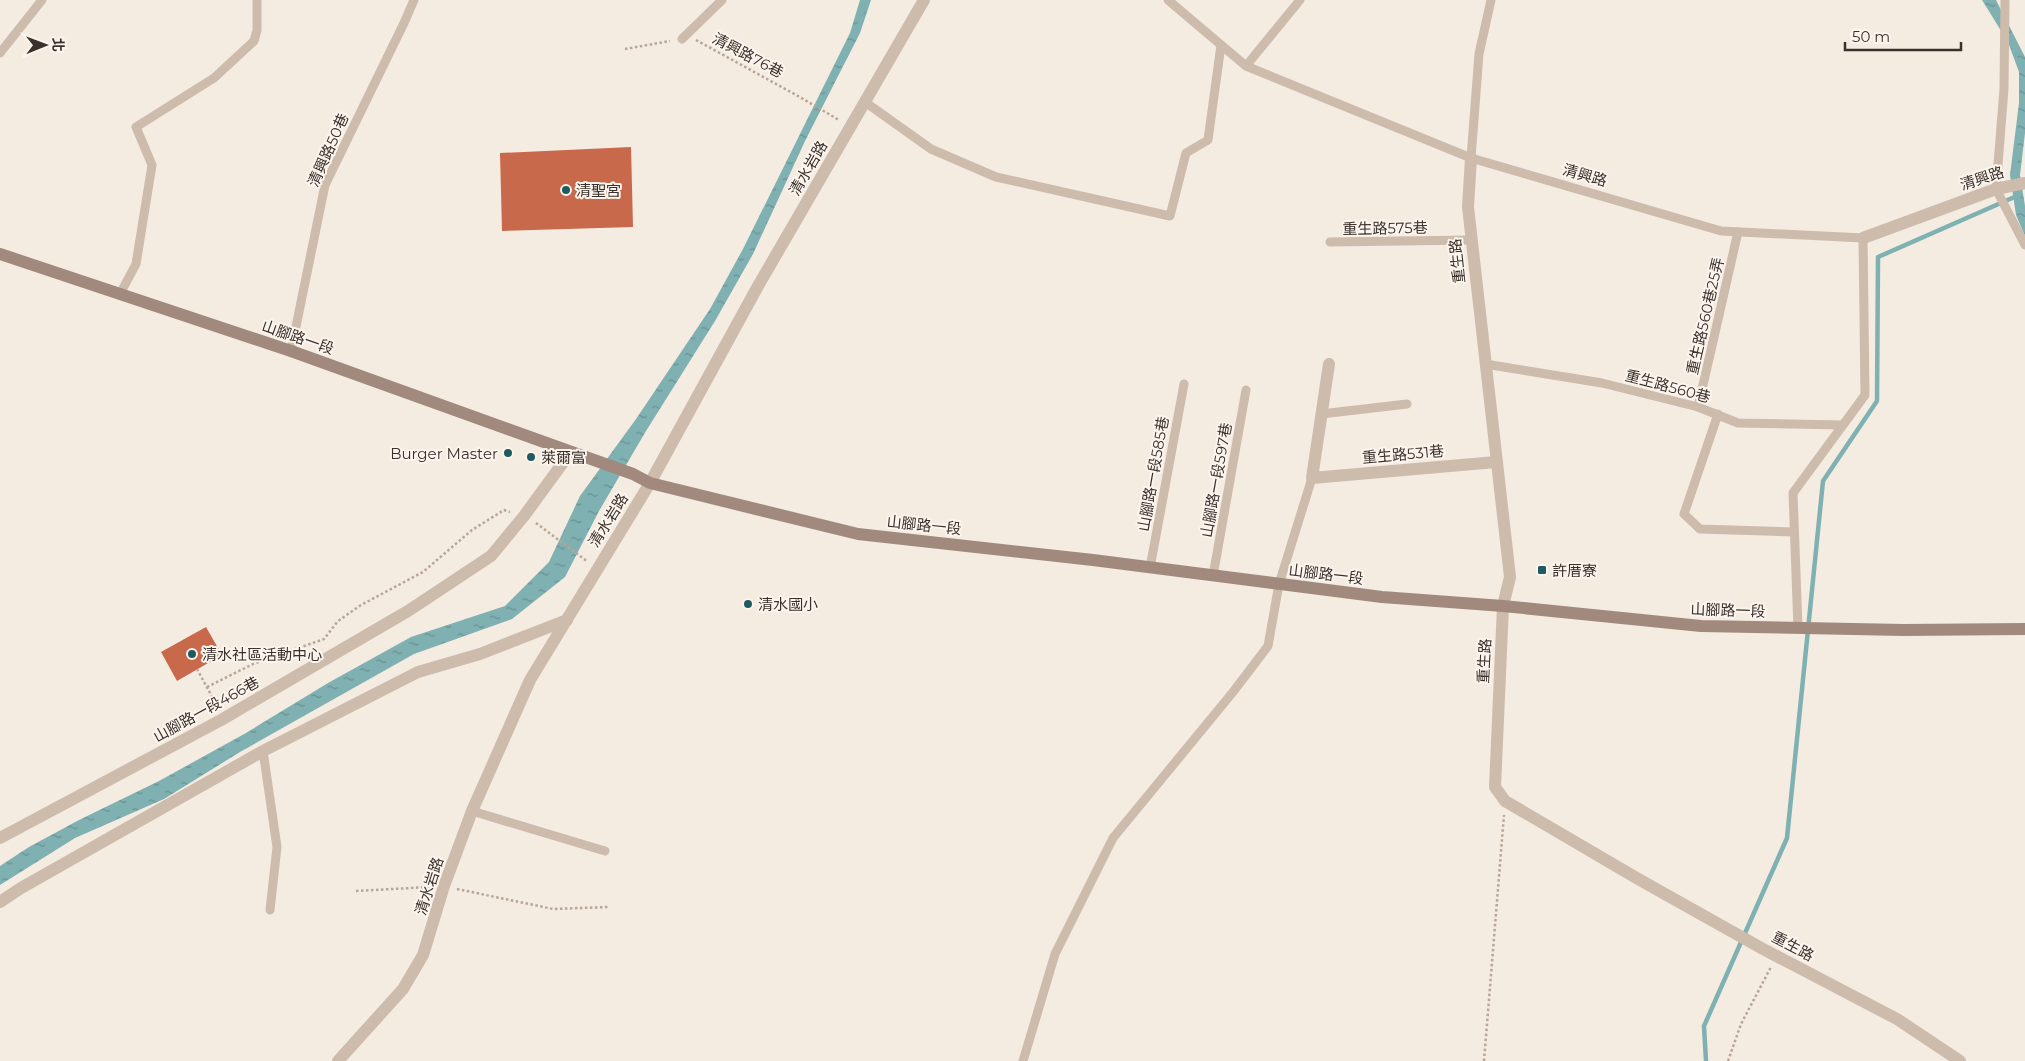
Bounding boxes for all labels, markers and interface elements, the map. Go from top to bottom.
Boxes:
north arrow [20,20,70,70]
scale bar [1845,20,1961,52]
text: 50 m [1852,27,1890,46]
street label: 清興路76巷 [709,28,787,82]
text: 北 [49,38,67,52]
street label: 清興路50巷 [303,110,353,190]
street label: 清水岩路 [785,137,831,199]
street label: 清興路 [1561,160,1609,190]
street label: 清興路 [1958,162,2006,194]
place label: 清聖宮 [576,181,621,200]
marker: 清聖宮 [560,184,572,196]
street label: 重生路575巷 [1342,218,1428,238]
street label: 重生路 [1445,238,1469,284]
street label: 重生路560巷25弄 [1682,256,1728,376]
street label: 山腳路一段 [259,316,337,358]
street label: 重生路560巷 [1623,365,1713,407]
street label: 山腳路一段585巷 [1134,415,1172,533]
street label: 山腳路一段597巷 [1197,421,1235,539]
street label: 重生路531巷 [1361,441,1445,467]
place label: Burger Master [390,444,498,463]
marker: Burger Master [502,447,514,459]
place label: 萊爾富 [541,448,586,467]
marker: 萊爾富 [525,451,537,463]
street label: 清水岩路 [584,490,632,550]
street label: 山腳路一段 [886,512,962,538]
street label: 山腳路一段 [1288,560,1364,588]
place label: 許厝寮 [1552,561,1597,580]
marker: 許厝寮 [1536,564,1548,576]
place label: 清水國小 [758,595,818,614]
marker: 清水國小 [742,598,754,610]
street label: 山腳路一段 [1690,599,1766,621]
street label: 重生路 [1473,638,1495,684]
place label: 清水社區活動中心 [202,645,322,664]
marker: 清水社區活動中心 [186,648,198,660]
street label: 山腳路一段466巷 [150,672,262,746]
street label: 清水岩路 [411,855,447,917]
street label: 重生路 [1769,927,1817,965]

